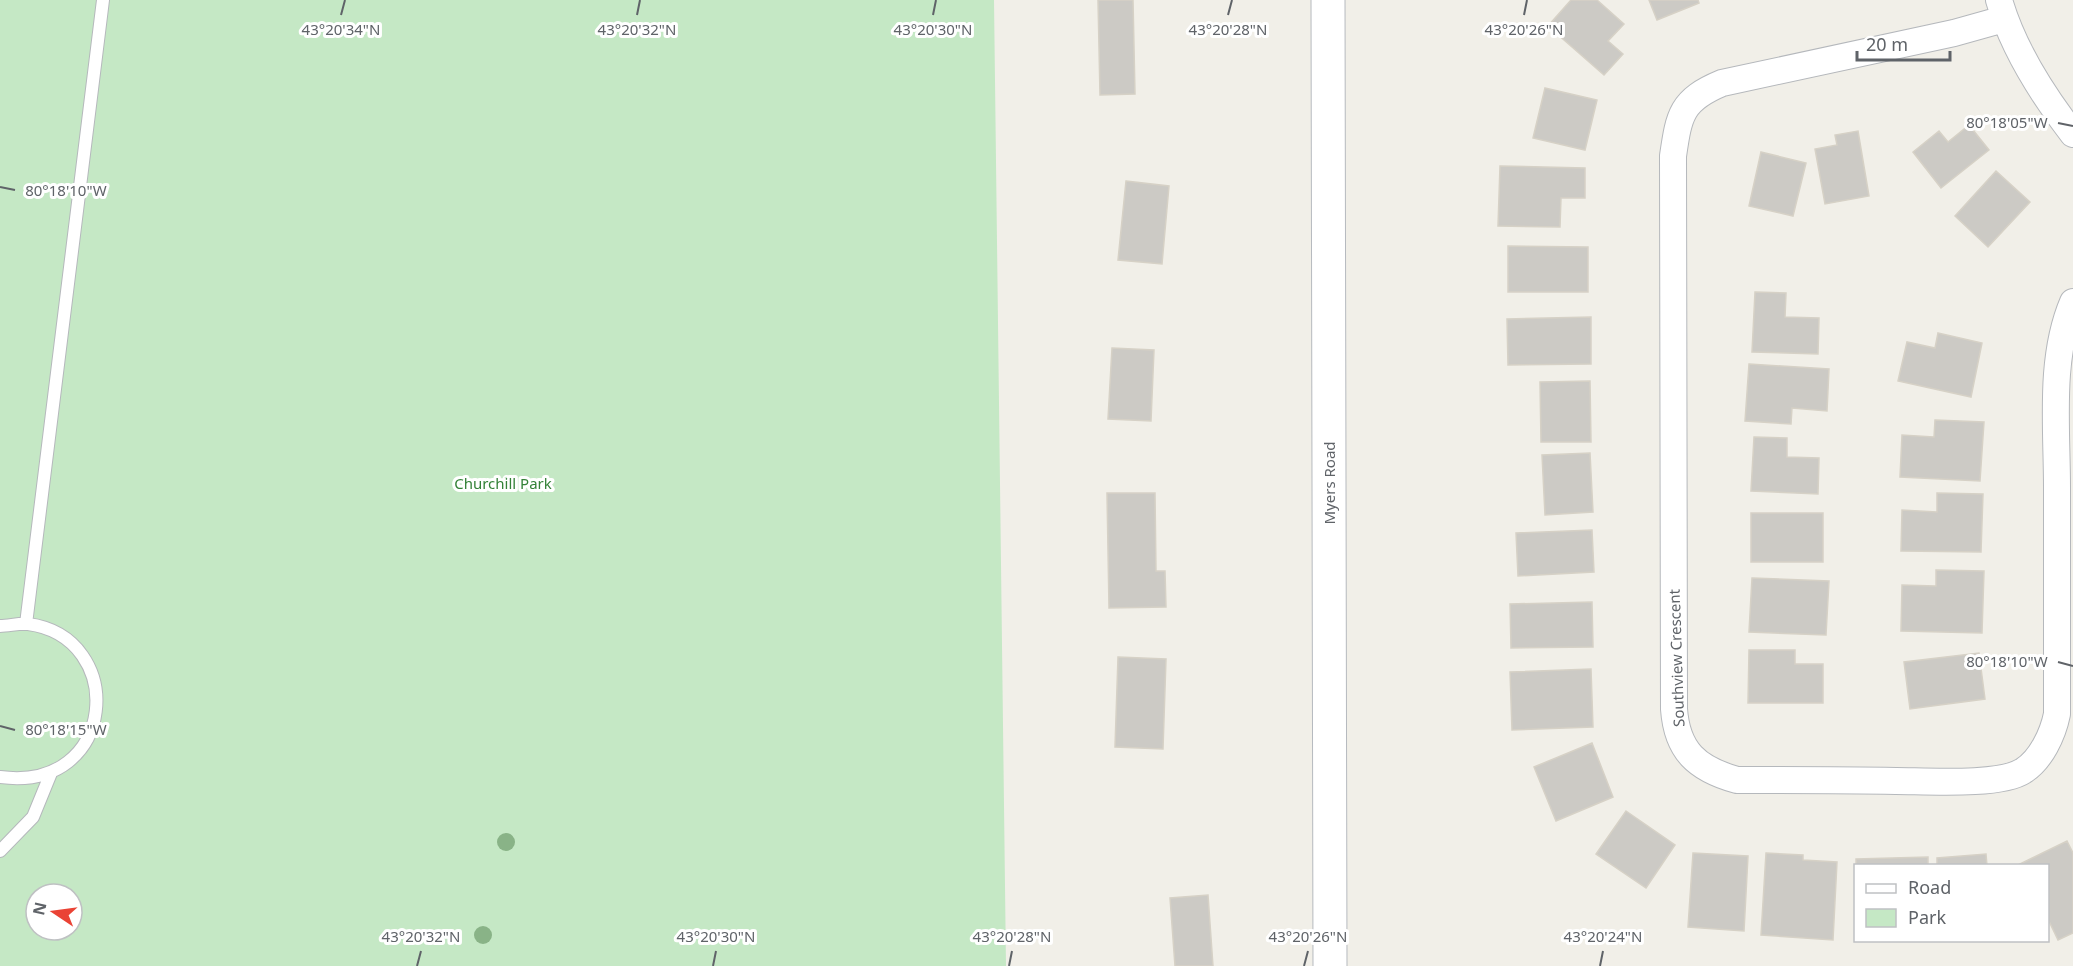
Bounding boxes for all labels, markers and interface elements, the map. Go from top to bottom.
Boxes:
text: 43°20'34"N [302,19,380,39]
text: 43°20'32"N [598,19,676,39]
text: 43°20'30"N [894,19,972,39]
text: 43°20'28"N [1189,19,1267,39]
text: 43°20'26"N [1485,19,1563,39]
scale bar [1857,24,1950,62]
text: 20 m [1866,32,1908,56]
text: 80°18'05"W [1966,112,2048,132]
text: 80°18'10"W [25,180,107,200]
street label: Myers Road [1319,441,1339,525]
park label: Churchill Park [454,473,552,493]
street label: Southview Crescent [1664,588,1688,727]
text: 80°18'10"W [1966,651,2048,671]
text: 80°18'15"W [25,719,107,739]
legend [1854,864,2049,942]
text: Road [1908,875,1951,899]
north arrow [24,882,84,942]
text: N [27,900,52,917]
text: Park [1908,905,1946,929]
text: 43°20'32"N [382,926,460,946]
text: 43°20'30"N [677,926,755,946]
text: 43°20'28"N [973,926,1051,946]
text: 43°20'26"N [1269,926,1347,946]
text: 43°20'24"N [1564,926,1642,946]

